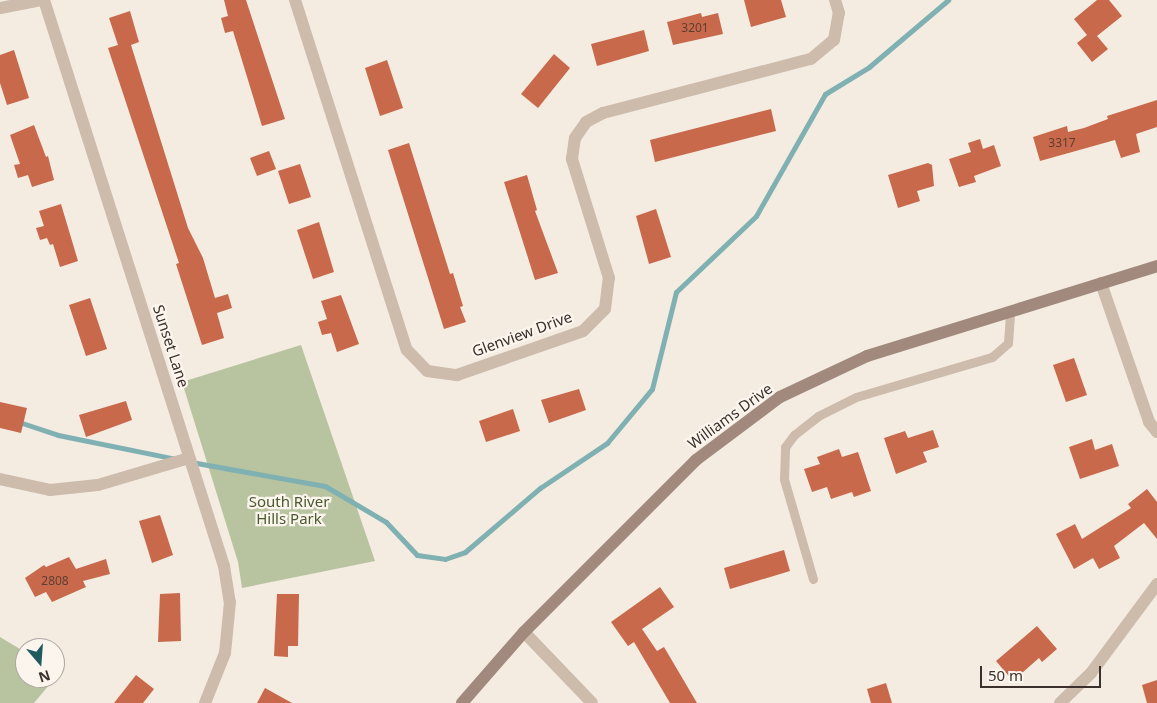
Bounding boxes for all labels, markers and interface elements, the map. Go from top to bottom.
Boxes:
house number: 3201 [681,21,709,35]
house number: 3317 [1048,136,1076,150]
street label: Sunset Lane [149,302,193,390]
street label: Glenview Drive [470,308,574,360]
street label: Williams Drive [684,379,776,453]
park label: South River Hills Park [249,492,329,527]
house number: 2808 [41,574,69,588]
north arrow [15,638,65,688]
scale bar [982,656,1103,688]
text: 50 m [988,665,1023,685]
text: N [36,666,53,688]

